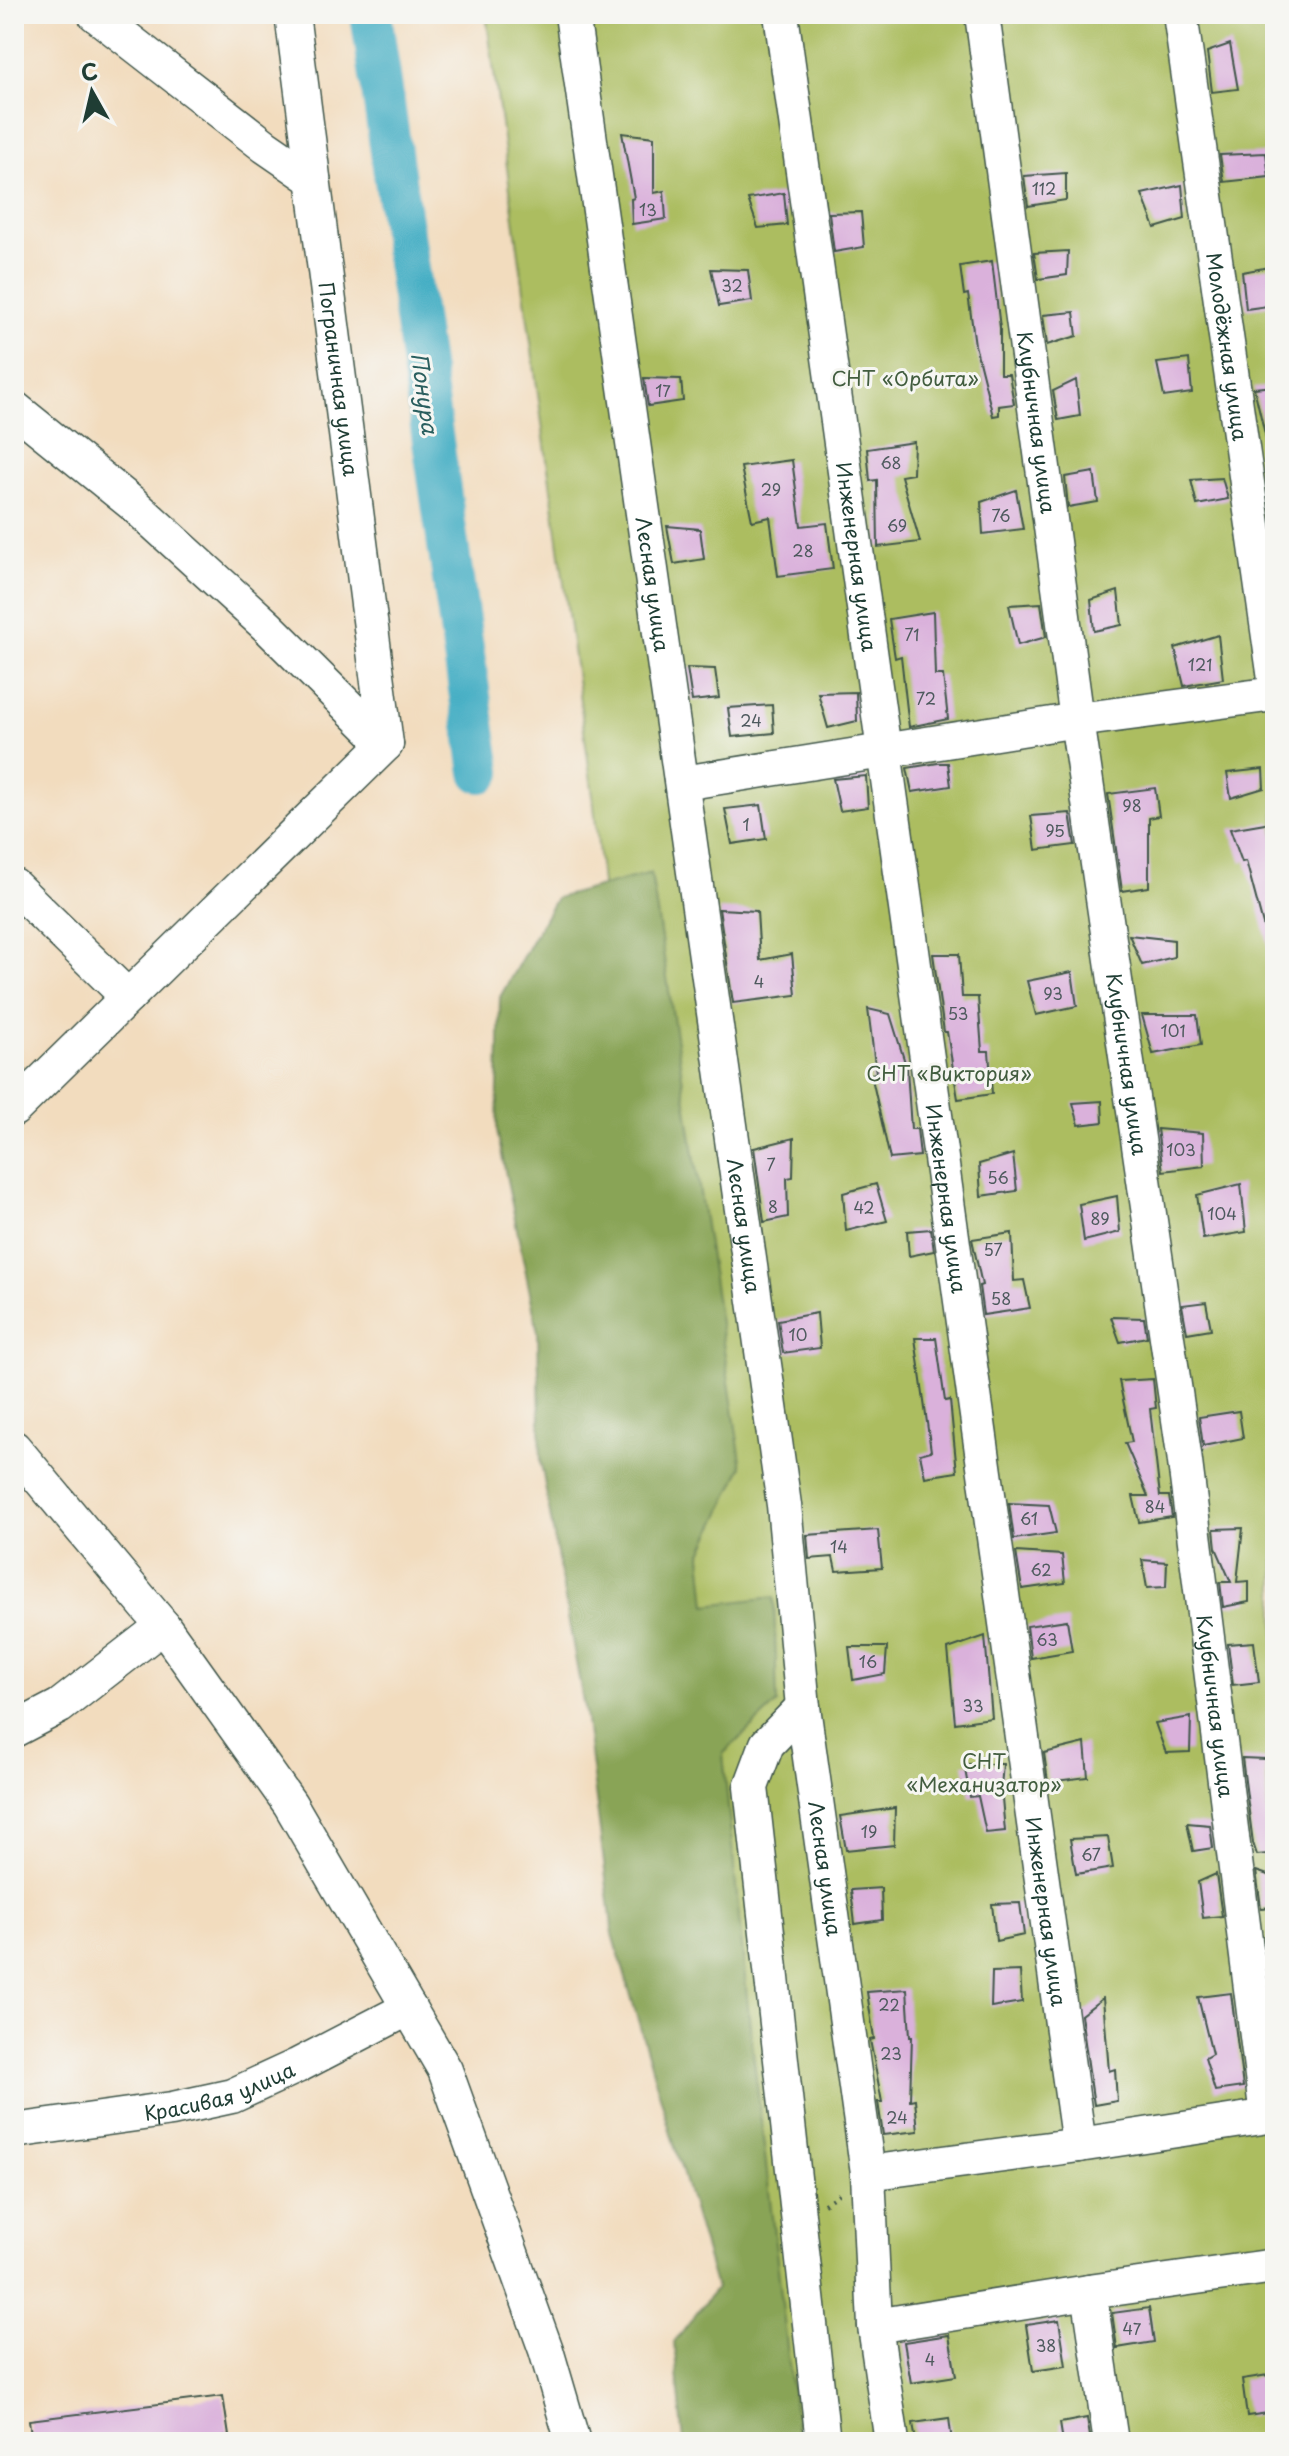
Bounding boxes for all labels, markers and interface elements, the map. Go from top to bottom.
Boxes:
north arrow [52,52,132,132]
text: С [79,53,99,88]
house number: 112 [1032,176,1056,200]
house number: 13 [639,197,657,221]
street label: Молодёжная улица [1199,251,1256,443]
house number: 32 [721,273,743,297]
street label: Пограничная улица [312,280,366,478]
street label: Клубничная улица [1010,329,1064,516]
water label: Понура [404,350,448,437]
park label: СНТ «Орбита» [831,363,979,393]
house number: 17 [655,378,671,402]
house number: 68 [880,450,902,474]
street label: Инженерная улица [829,460,885,654]
house number: 29 [761,477,781,501]
house number: 76 [991,503,1011,527]
house number: 69 [887,513,907,537]
street label: Лесная улица [629,515,678,654]
house number: 28 [792,538,814,562]
house number: 71 [905,622,920,646]
house number: 121 [1188,652,1212,676]
house number: 72 [916,686,936,710]
house number: 24 [740,708,762,732]
house number: 98 [1122,793,1142,817]
house number: 1 [742,812,750,836]
house number: 95 [1045,818,1065,842]
house number: 4 [754,969,764,993]
street label: Клубничная улица [1099,971,1155,1158]
house number: 93 [1043,981,1063,1005]
house number: 53 [948,1001,968,1025]
house number: 101 [1161,1018,1185,1042]
park label: СНТ «Виктория» [866,1058,1032,1088]
street label: Инженерная улица [919,1102,975,1296]
house number: 103 [1166,1137,1196,1161]
house number: 7 [766,1152,776,1176]
street label: Лесная улица [720,1156,769,1296]
house number: 56 [987,1165,1009,1189]
house number: 8 [768,1194,778,1218]
house number: 42 [853,1195,875,1219]
house number: 104 [1207,1201,1237,1225]
house number: 89 [1090,1206,1110,1230]
house number: 57 [983,1237,1003,1261]
house number: 58 [991,1286,1011,1310]
house number: 10 [789,1322,807,1346]
house number: 84 [1145,1494,1165,1518]
house number: 61 [1020,1506,1038,1530]
house number: 14 [830,1534,848,1558]
house number: 62 [1030,1557,1052,1581]
street label: Клубничная улица [1189,1613,1242,1799]
house number: 63 [1036,1627,1058,1651]
house number: 16 [859,1649,877,1673]
house number: 33 [962,1693,984,1717]
park label: СНТ «Механизатор» [906,1746,1062,1799]
street label: Лесная улица [801,1799,850,1938]
street label: Инженерная улица [1018,1815,1074,2009]
house number: 19 [861,1819,877,1843]
house number: 67 [1081,1842,1101,1866]
house number: 22 [878,1992,900,2016]
house number: 23 [880,2041,902,2065]
street label: Красивая улица [142,2054,300,2128]
house number: 24 [886,2105,908,2129]
house number: 47 [1123,2316,1142,2340]
house number: 38 [1036,2333,1056,2357]
house number: 4 [925,2347,935,2371]

